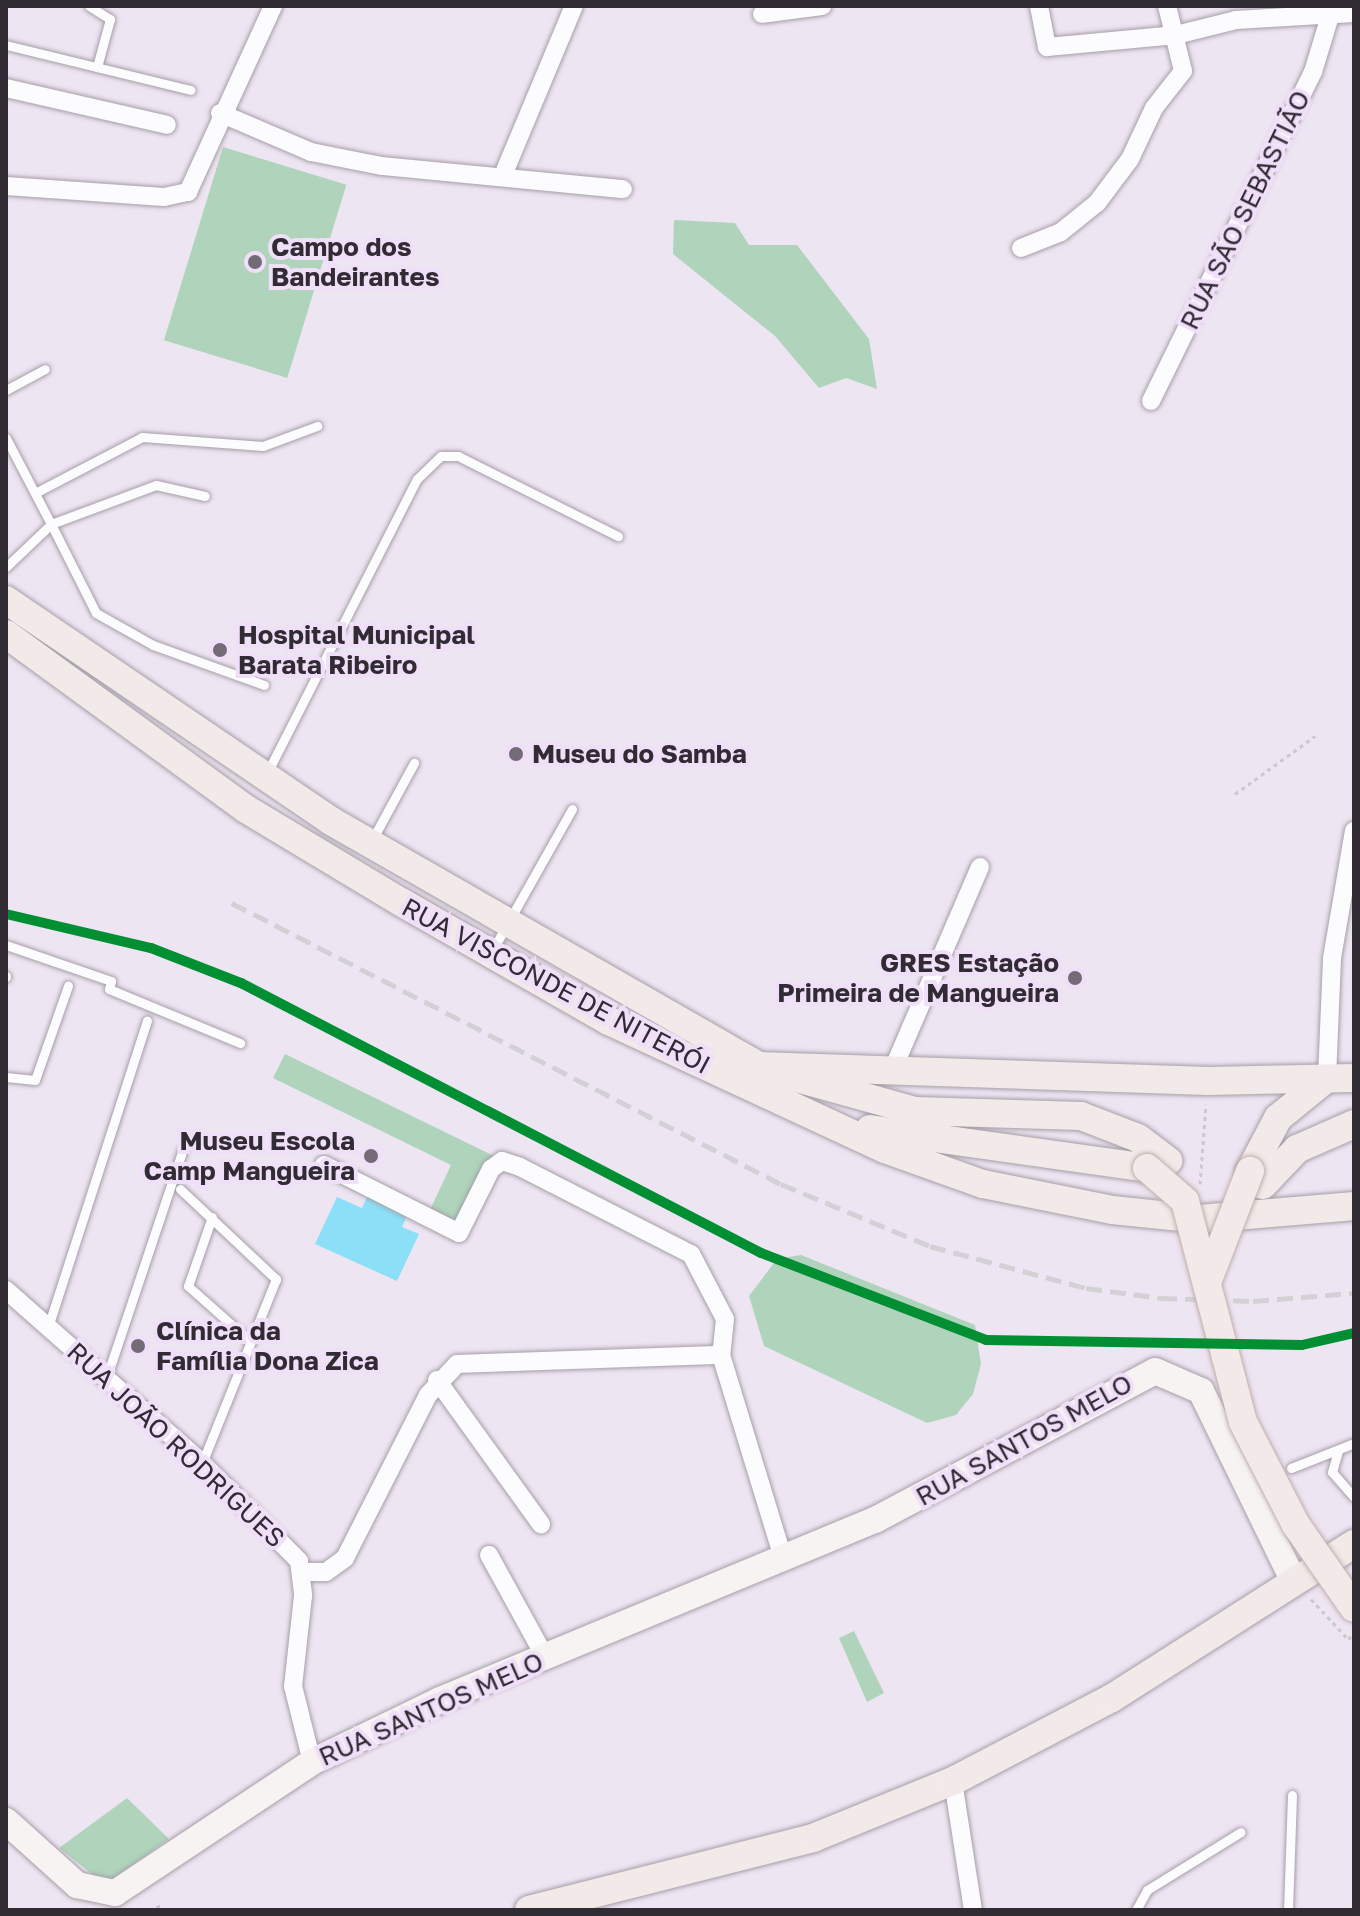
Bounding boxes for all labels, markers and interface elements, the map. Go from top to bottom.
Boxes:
street label: RUA SÃO SEBASTIÃO [1174,85,1316,335]
place label: Campo dos Bandeirantes [271,231,439,292]
marker: Campo dos Bandeirantes [246,253,264,271]
place label: Hospital Municipal Barata Ribeiro [238,619,475,680]
marker: Hospital Municipal Barata Ribeiro [209,639,231,661]
place label: Museu do Samba [532,738,747,770]
marker: Museu do Samba [507,745,525,763]
street label: RUA VISCONDE DE NITERÓI [397,891,715,1081]
place label: GRES Estação Primeira de Mangueira [777,947,1059,1008]
marker: GRES Estação Primeira de Mangueira [1066,969,1084,987]
place label: Museu Escola Camp Mangueira [144,1125,355,1186]
marker: Museu Escola Camp Mangueira [362,1147,380,1165]
place label: Clínica da Família Dona Zica [156,1315,379,1376]
marker: Clínica da Família Dona Zica [127,1335,149,1357]
street label: RUA JOÃO RODRIGUES [61,1336,291,1554]
street label: RUA SANTOS MELO [910,1368,1138,1512]
street label: RUA SANTOS MELO [314,1645,548,1773]

